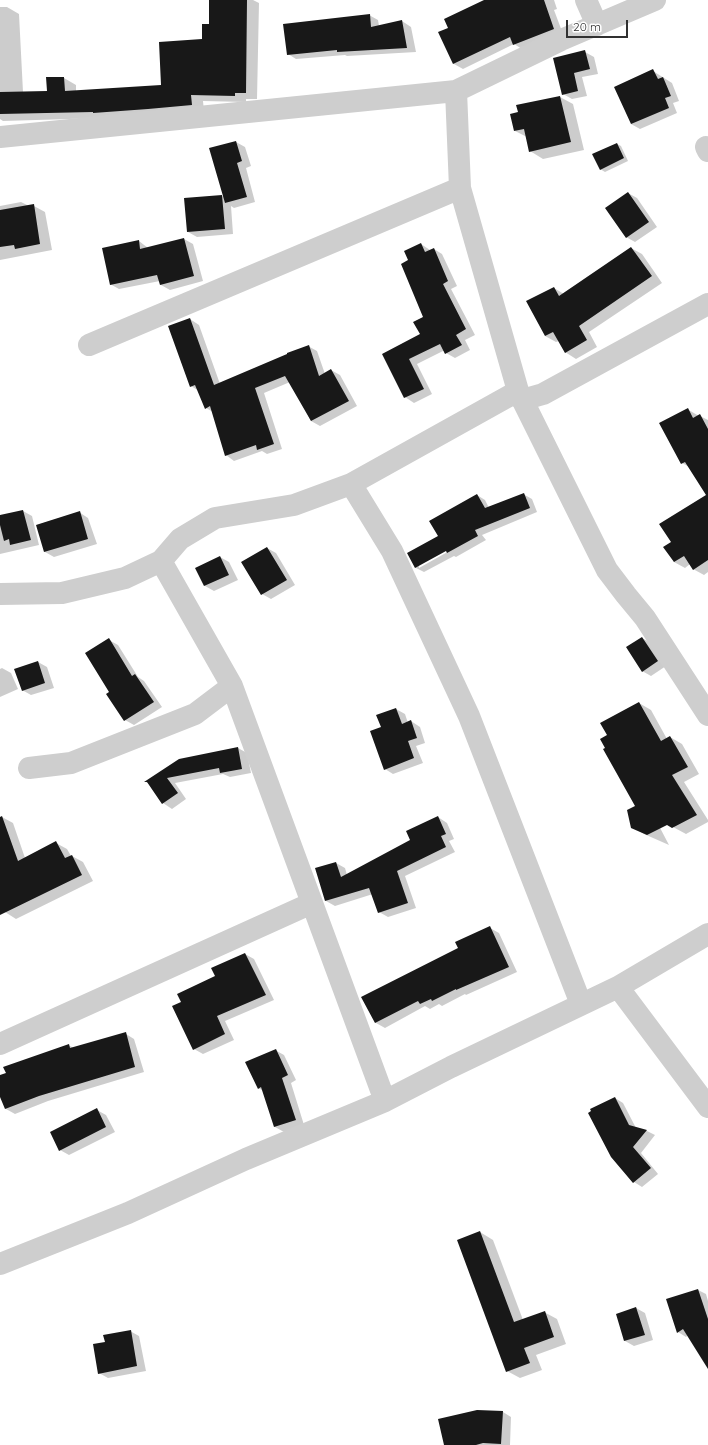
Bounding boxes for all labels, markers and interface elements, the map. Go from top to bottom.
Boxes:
scale bar [568,12,630,38]
text: 20 m [573,19,601,34]

